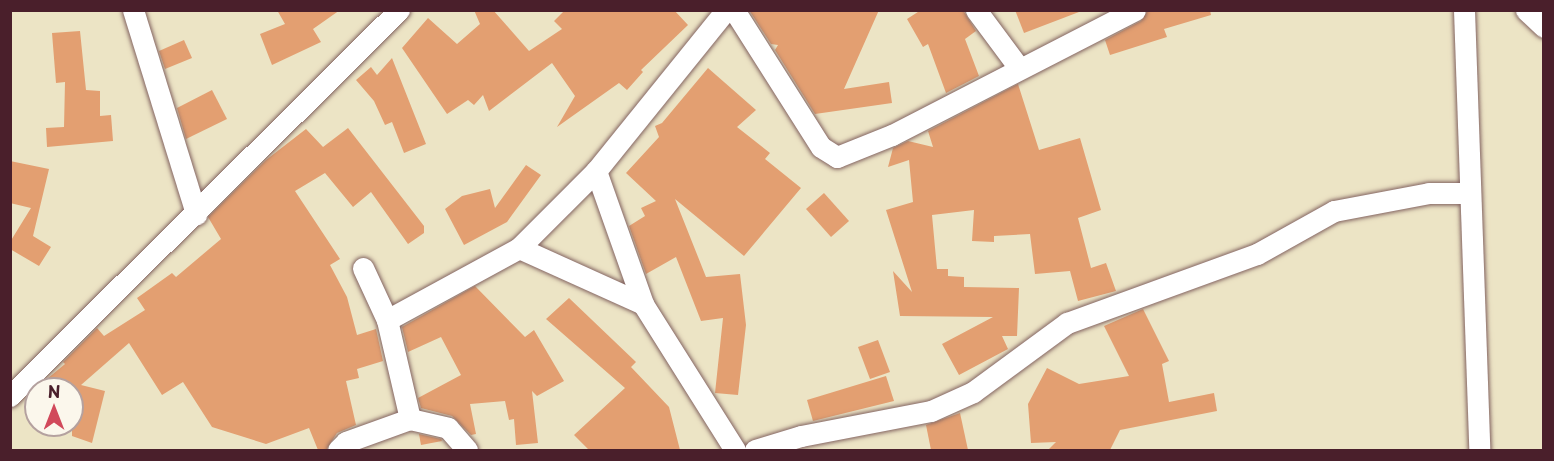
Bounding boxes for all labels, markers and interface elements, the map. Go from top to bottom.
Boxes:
north arrow [24,377,84,437]
text: N [48,379,60,403]

